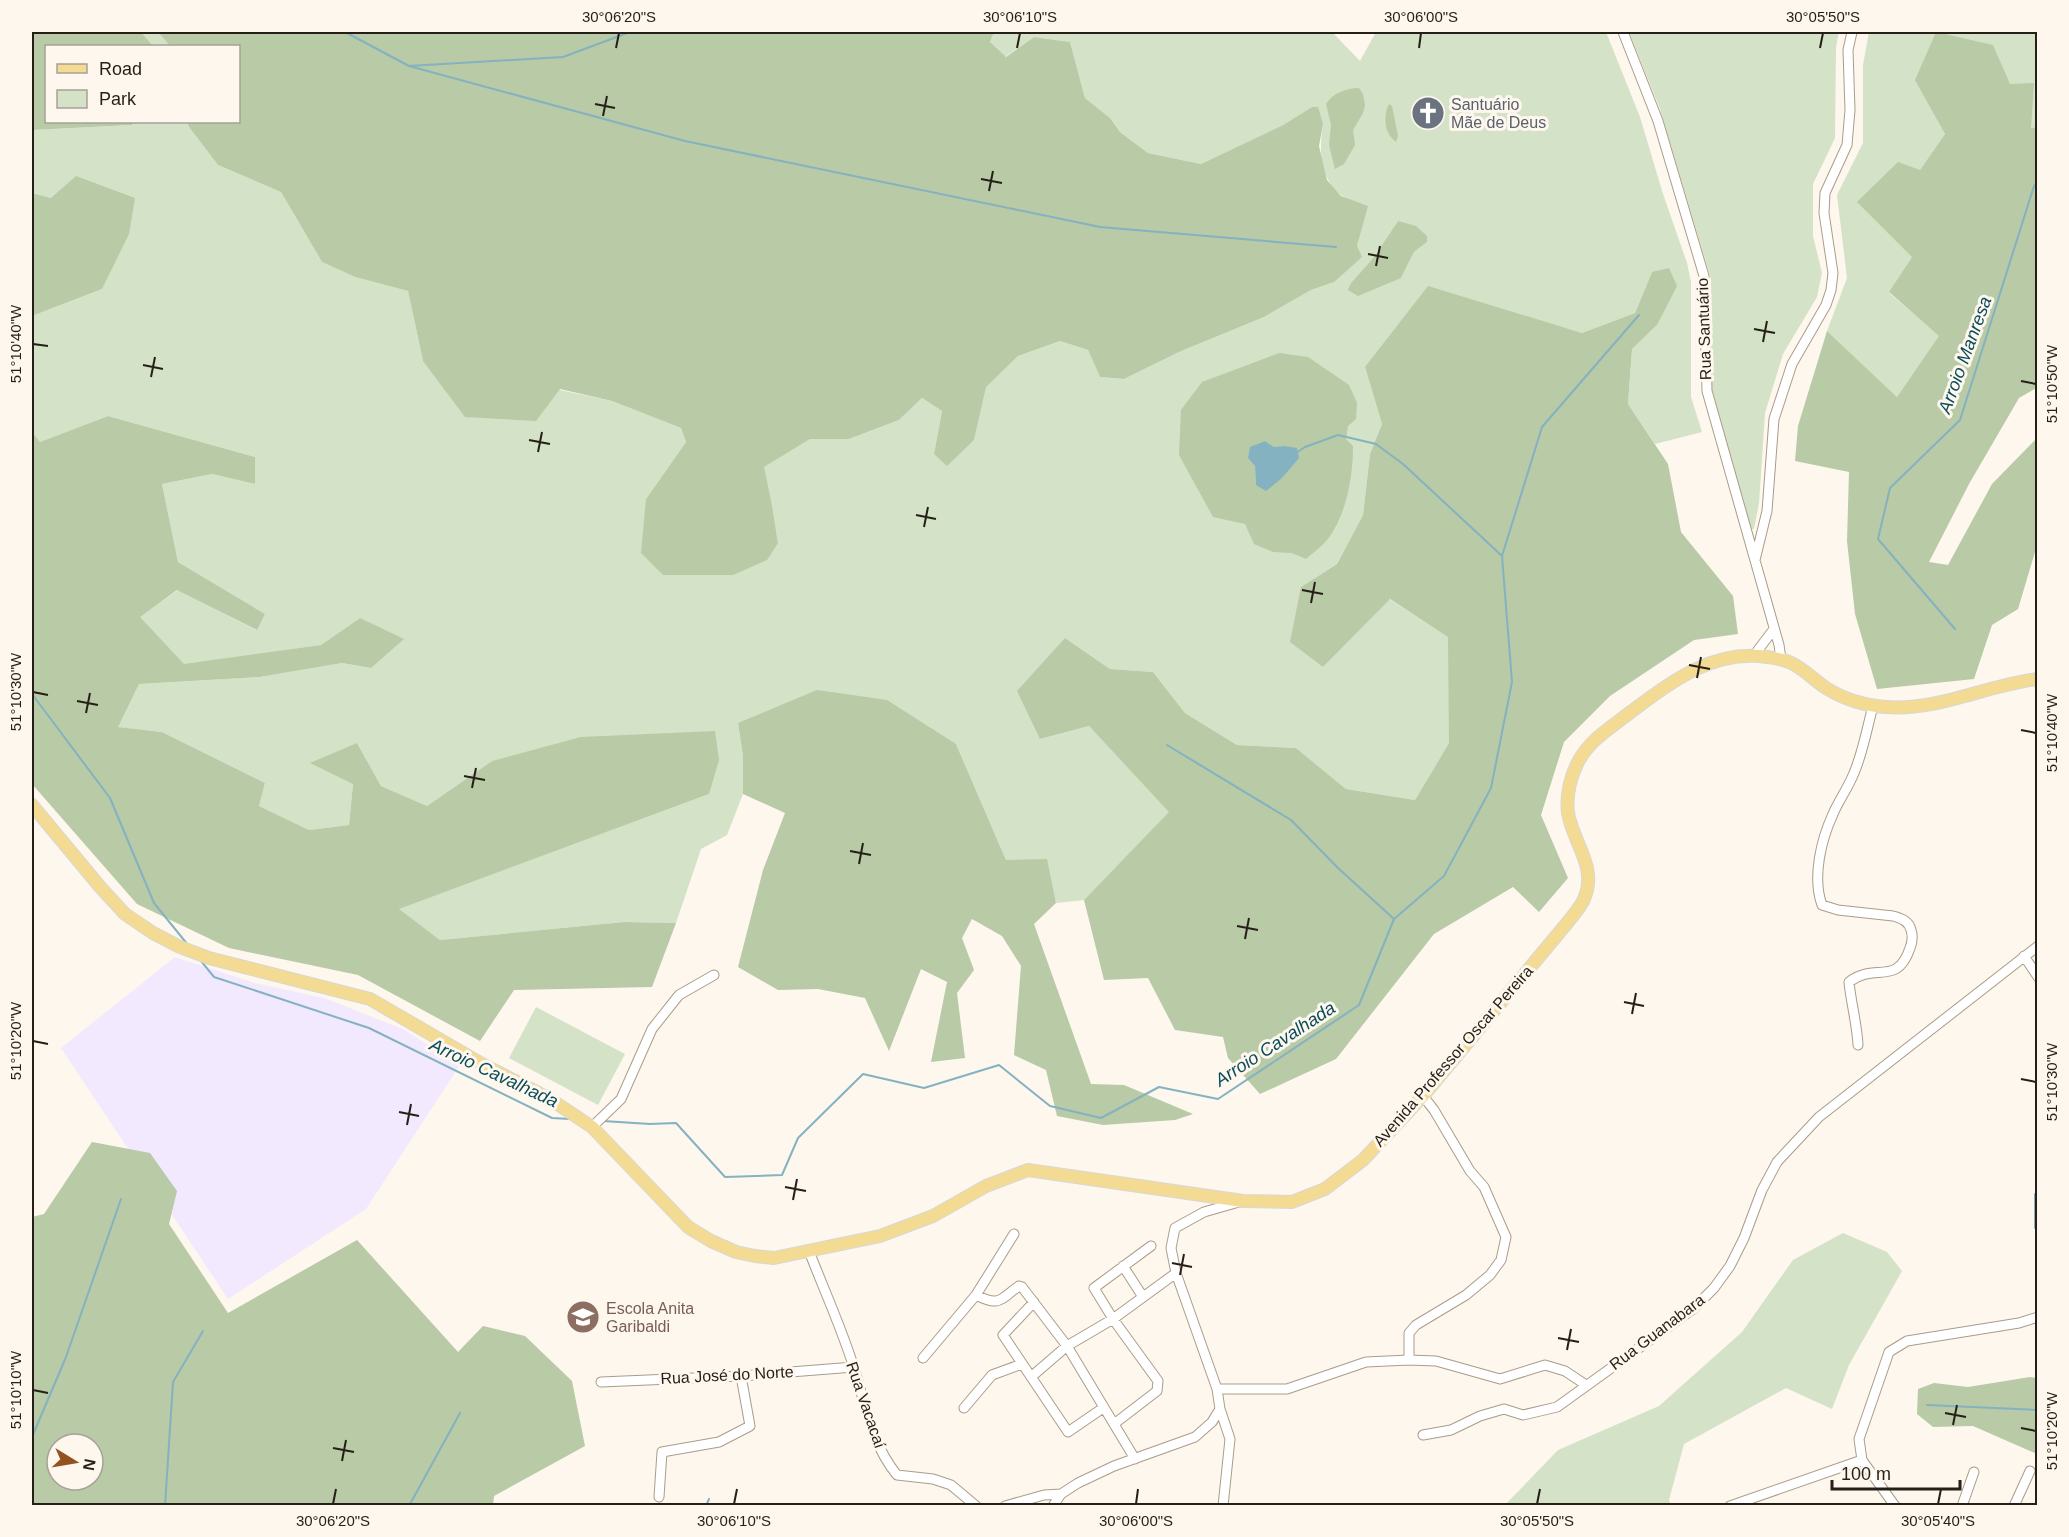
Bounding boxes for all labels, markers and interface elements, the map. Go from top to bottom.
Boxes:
text: 30°06'20"S [582,8,656,25]
text: 30°06'10"S [983,8,1057,25]
text: 30°06'00"S [1384,8,1458,25]
text: 30°05'50"S [1786,8,1860,25]
legend [45,45,240,123]
text: Road [99,59,142,79]
text: Park [99,89,137,109]
church icon: Santuário Mãe de Deus [1410,95,1446,131]
place label: Santuário Mãe de Deus [1451,96,1546,131]
street label: Rua Santuário [1694,277,1714,380]
water label: Arroio Manresa [1934,294,1995,417]
text: 51°10'40"W [7,304,24,383]
text: 51°10'50"W [2043,344,2060,423]
text: 51°10'30"W [7,652,24,731]
text: 51°10'40"W [2043,693,2060,772]
street label: Avenida Professor Oscar Pereira [1370,962,1536,1150]
water label: Arroio Cavalhada [1210,998,1339,1091]
text: 51°10'20"W [7,1001,24,1080]
water label: Arroio Cavalhada [426,1034,561,1111]
text: 51°10'30"W [2043,1042,2060,1121]
street label: Rua Guanabara [1606,1291,1708,1373]
school or university icon: Escola Anita Garibaldi [565,1299,601,1335]
place label: Escola Anita Garibaldi [606,1300,694,1335]
text: 51°10'10"W [7,1350,24,1429]
street label: Rua Vacacaí [843,1359,889,1451]
street label: Rua José do Norte [660,1363,794,1387]
text: 51°10'20"W [2043,1391,2060,1470]
north arrow [45,1432,105,1492]
scale bar [1832,1453,1960,1491]
text: N [80,1457,99,1472]
text: 100 m [1841,1464,1891,1484]
text: 30°06'20"S [296,1512,370,1529]
text: 30°06'10"S [697,1512,771,1529]
text: 30°06'00"S [1099,1512,1173,1529]
text: 30°05'50"S [1500,1512,1574,1529]
text: 30°05'40"S [1901,1512,1975,1529]

